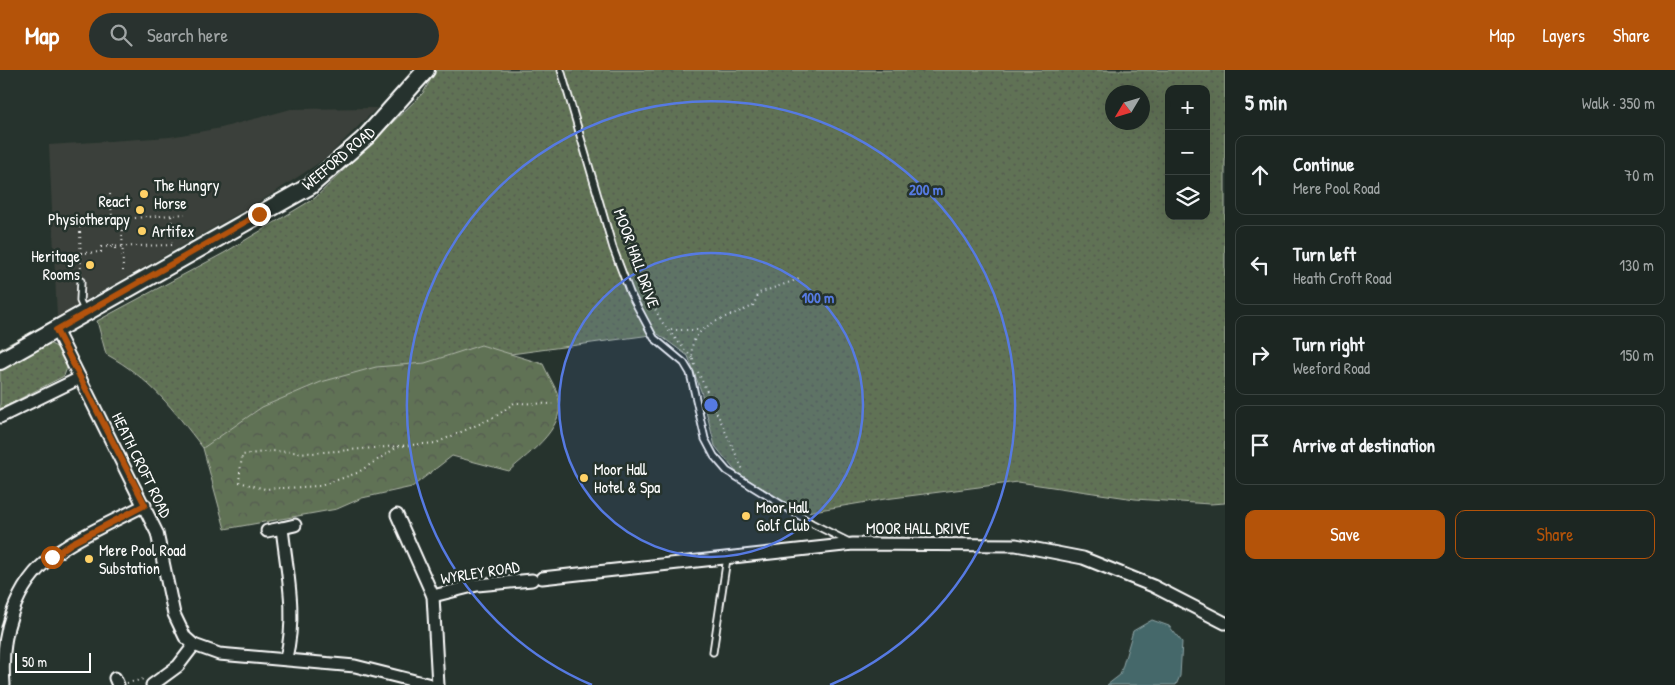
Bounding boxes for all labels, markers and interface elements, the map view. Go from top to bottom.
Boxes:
search box [89,13,439,58]
text: Map [25,19,59,51]
icon: search [107,21,135,49]
text: Search here [147,22,228,48]
text: Map [1489,23,1515,48]
text: Layers [1543,23,1585,48]
text: Share [1613,23,1650,48]
north arrow [1105,85,1150,130]
map controls [1165,85,1210,220]
button: + [1165,85,1210,130]
text: 5 min [1245,88,1287,117]
text: Walk · 350 m [1582,92,1655,114]
street label: WEEFORD ROAD [297,121,379,195]
button: − [1165,130,1210,175]
text: Continue [1293,151,1354,177]
icon: ahead [1246,161,1274,189]
text: 70 m [1624,164,1654,186]
place label: The Hungry Horse [154,174,220,214]
button: layers [1165,175,1210,220]
text: Mere Pool Road [1293,177,1380,199]
text: 200 m [909,179,943,200]
marker: The Hungry Horse [138,188,150,200]
place label: React Physiotherapy [48,190,130,230]
route end [248,203,271,226]
marker: React Physiotherapy [134,204,146,216]
street label: MOOR HALL DRIVE [609,205,665,311]
place label: Artifex [152,220,194,242]
marker: Artifex [136,225,148,237]
text: Turn left [1293,241,1356,267]
place label: Heritage Rooms [31,245,81,285]
icon: left [1246,251,1274,279]
text: 130 m [1619,254,1654,276]
marker: Heritage Rooms [84,259,96,271]
text: Heath Croft Road [1293,267,1392,289]
text: 100 m [802,287,834,308]
text: Turn right [1293,331,1364,357]
icon: right [1246,341,1274,369]
text: 150 m [1620,344,1654,366]
text: Weeford Road [1293,357,1370,379]
centre of rings [702,396,720,414]
street label: HEATH CROFT ROAD [107,409,177,522]
icon: arrive [1246,431,1274,459]
text: Arrive at destination [1293,432,1435,458]
place label: Moor Hall Hotel & Spa [594,458,660,498]
marker: Moor Hall Hotel & Spa [578,472,590,484]
place label: Moor Hall Golf Club [756,496,810,536]
marker: Moor Hall Golf Club [740,510,752,522]
button: Save [1245,510,1445,559]
button: Share [1455,510,1655,559]
street label: MOOR HALL DRIVE [866,517,970,539]
place label: Mere Pool Road Substation [99,539,186,579]
route start [41,546,64,569]
marker: Mere Pool Road Substation [83,553,95,565]
street label: WYRLEY ROAD [439,555,521,589]
scale bar [15,650,91,673]
text: 50 m [22,652,47,671]

